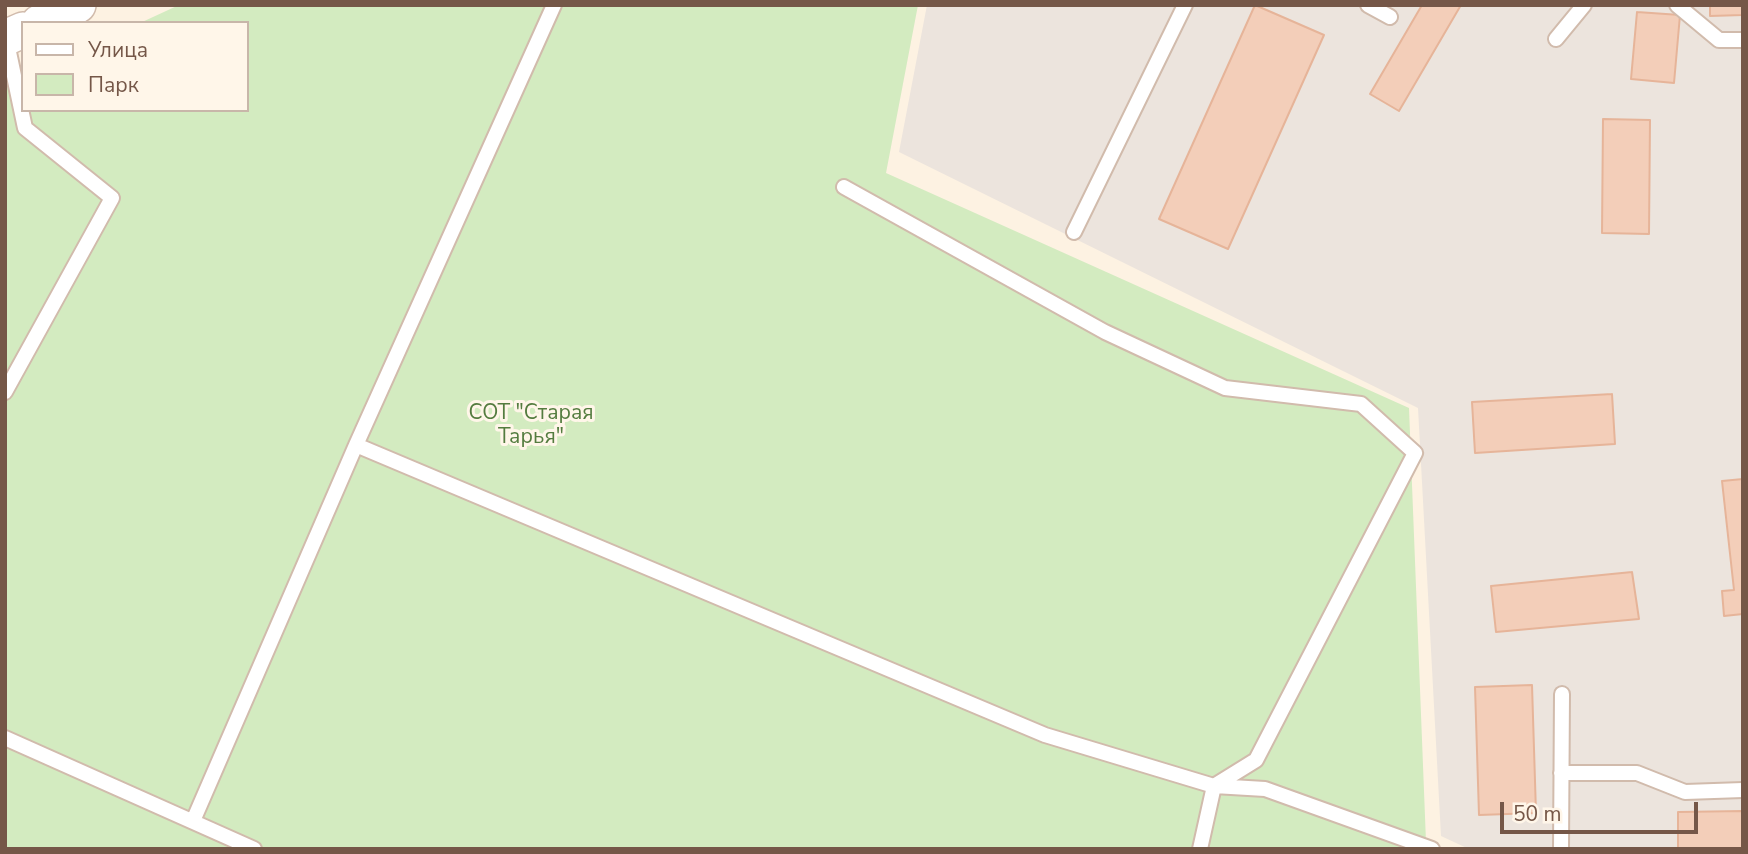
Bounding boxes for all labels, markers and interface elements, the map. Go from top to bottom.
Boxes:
legend [21,21,248,112]
text: Улица [88,36,148,64]
text: Парк [88,71,139,99]
park label: СОТ "Старая Тарья" [468,401,594,451]
scale bar [1503,788,1701,832]
text: 50 m [1513,800,1562,828]

